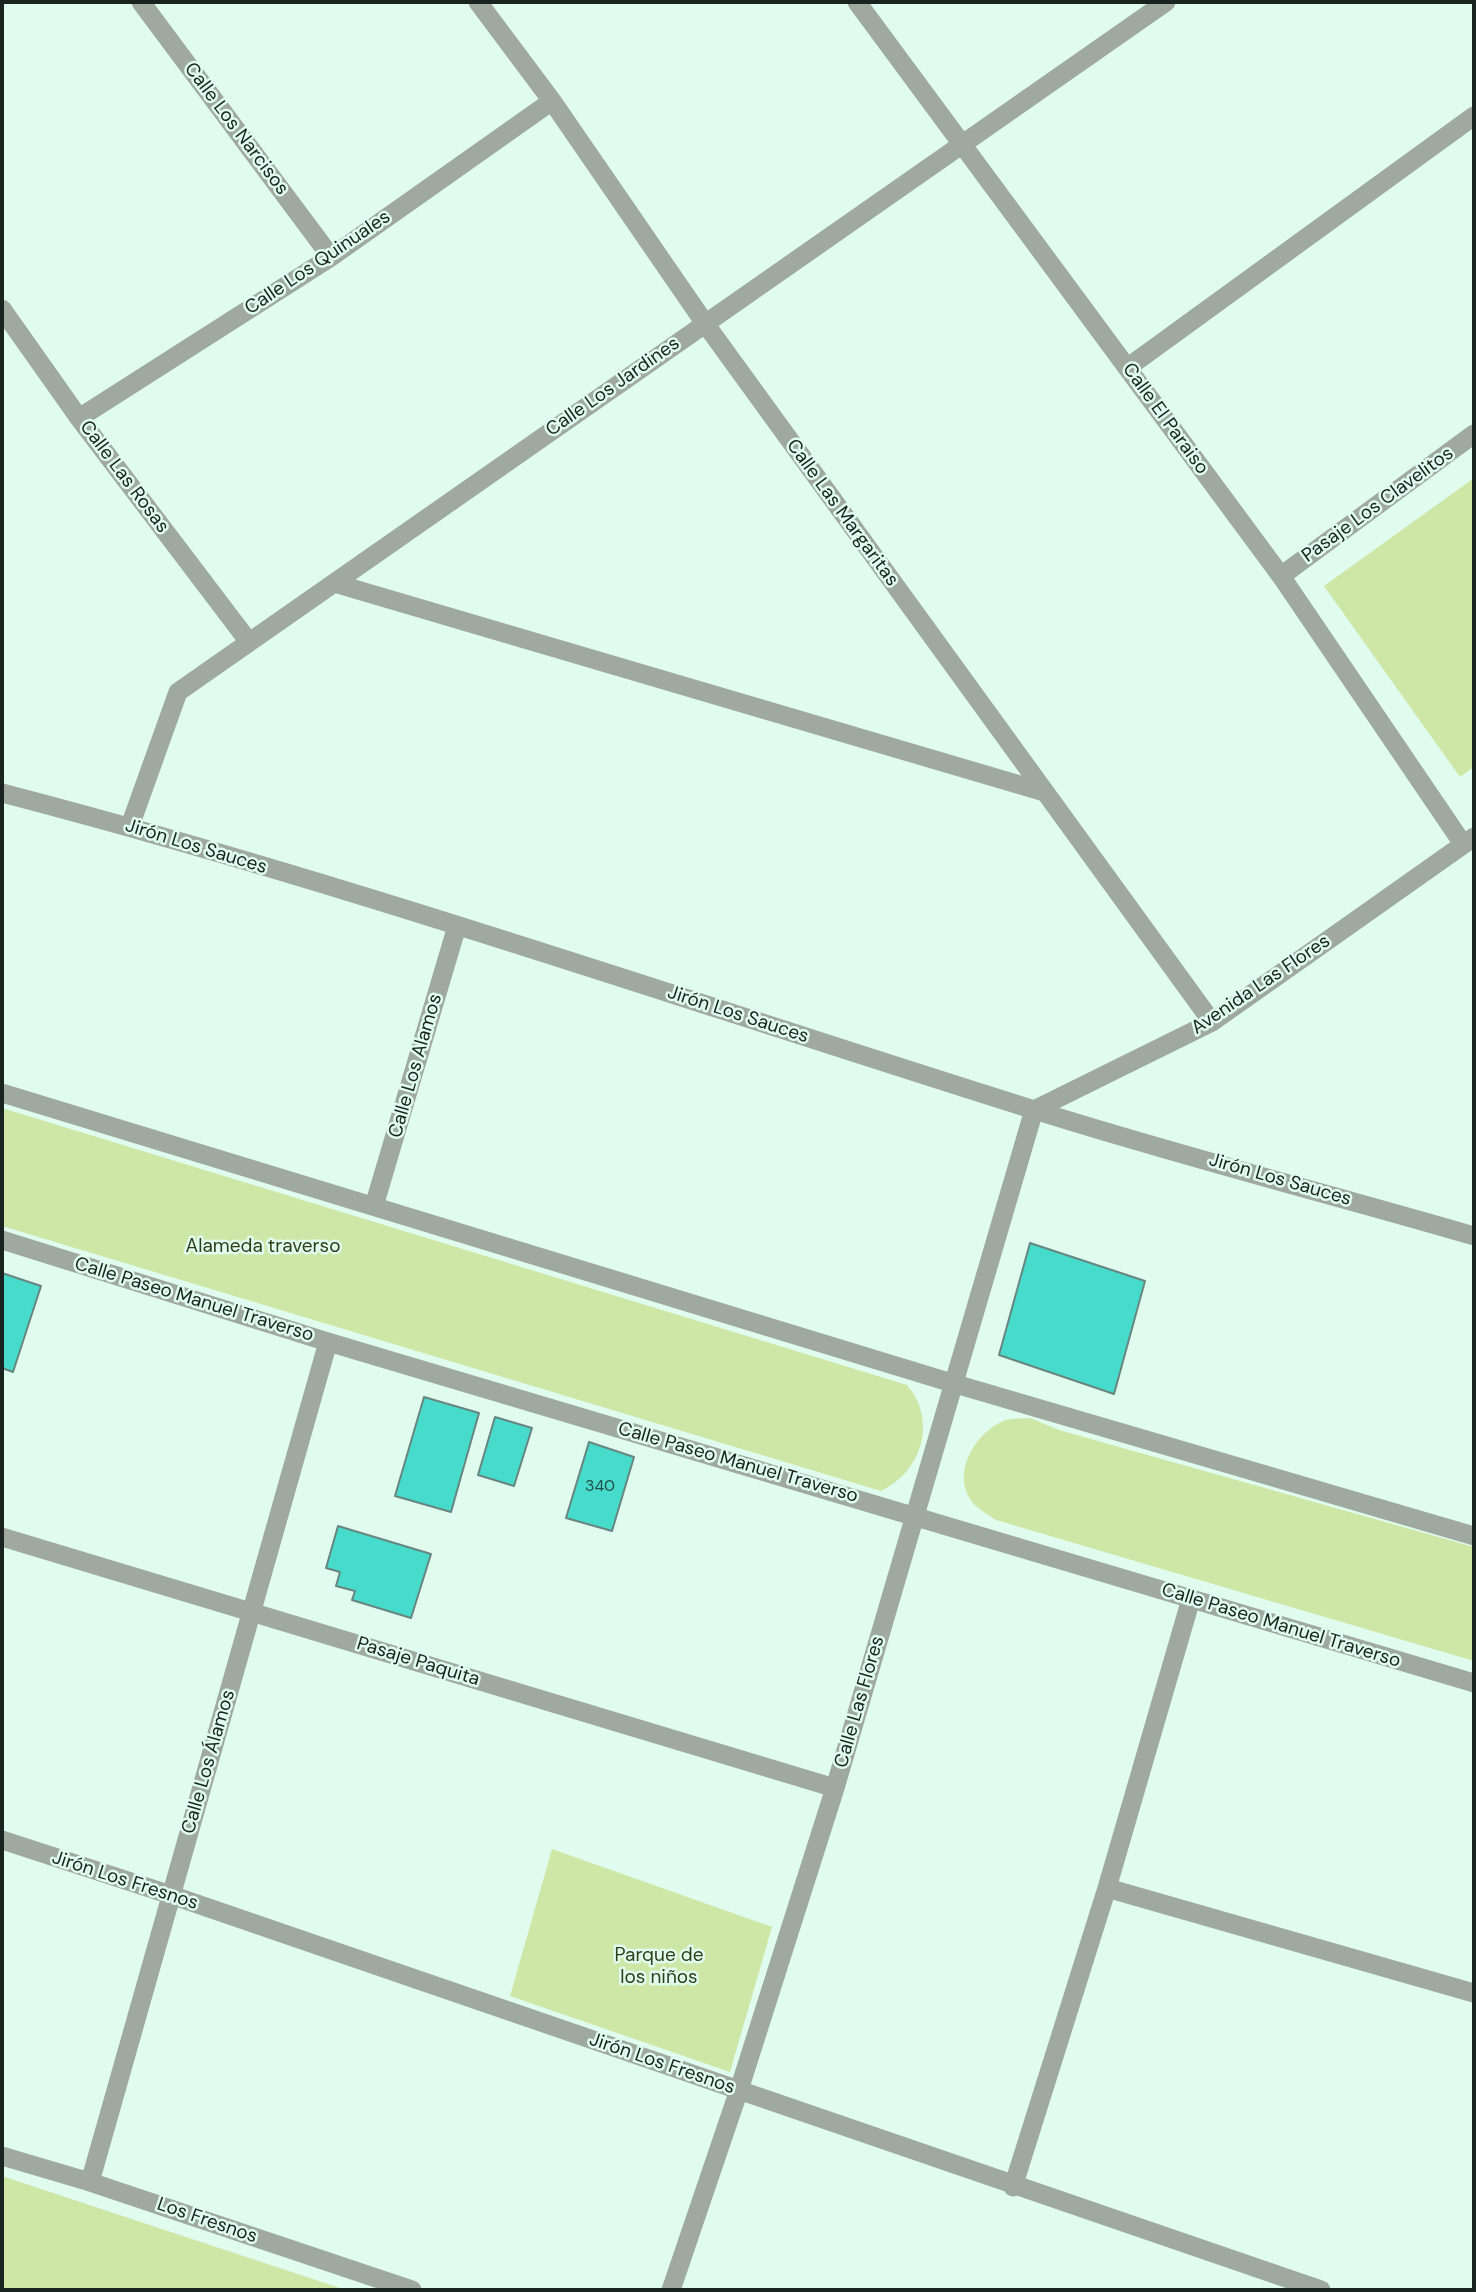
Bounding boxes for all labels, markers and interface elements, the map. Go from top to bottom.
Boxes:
street label: Calle Los Narcisos [179,58,293,200]
street label: Calle Los Quinuales [241,206,395,320]
street label: Calle Los Jardines [542,332,684,442]
street label: Calle El Paraiso [1117,359,1213,479]
street label: Calle Las Rosas [74,416,174,538]
street label: Calle Las Margaritas [781,435,903,591]
street label: Pasaje Los Clavelitos [1298,442,1458,568]
street label: Jirón Los Sauces [122,815,270,879]
street label: Avenida Las Flores [1187,930,1335,1040]
street label: Jirón Los Sauces [665,981,811,1049]
street label: Calle Los Alamos [385,991,447,1141]
street label: Jirón Los Sauces [1206,1149,1354,1211]
park label: Alameda traverso [186,1236,340,1258]
street label: Calle Paseo Manuel Traverso [72,1253,316,1347]
street label: Calle Paseo Manuel Traverso [615,1418,861,1508]
house number: 340 [585,1477,615,1497]
street label: Calle Paseo Manuel Traverso [1159,1579,1403,1673]
street label: Pasaje Paquita [354,1632,482,1692]
street label: Calle Las Flores [830,1634,890,1770]
street label: Calle Los Álamos [178,1687,240,1837]
street label: Jirón Los Fresnos [49,1847,201,1915]
park label: Parque de los niños [615,1945,703,1989]
street label: Jirón Los Fresnos [586,2028,738,2100]
street label: Los Fresnos [154,2193,260,2249]

